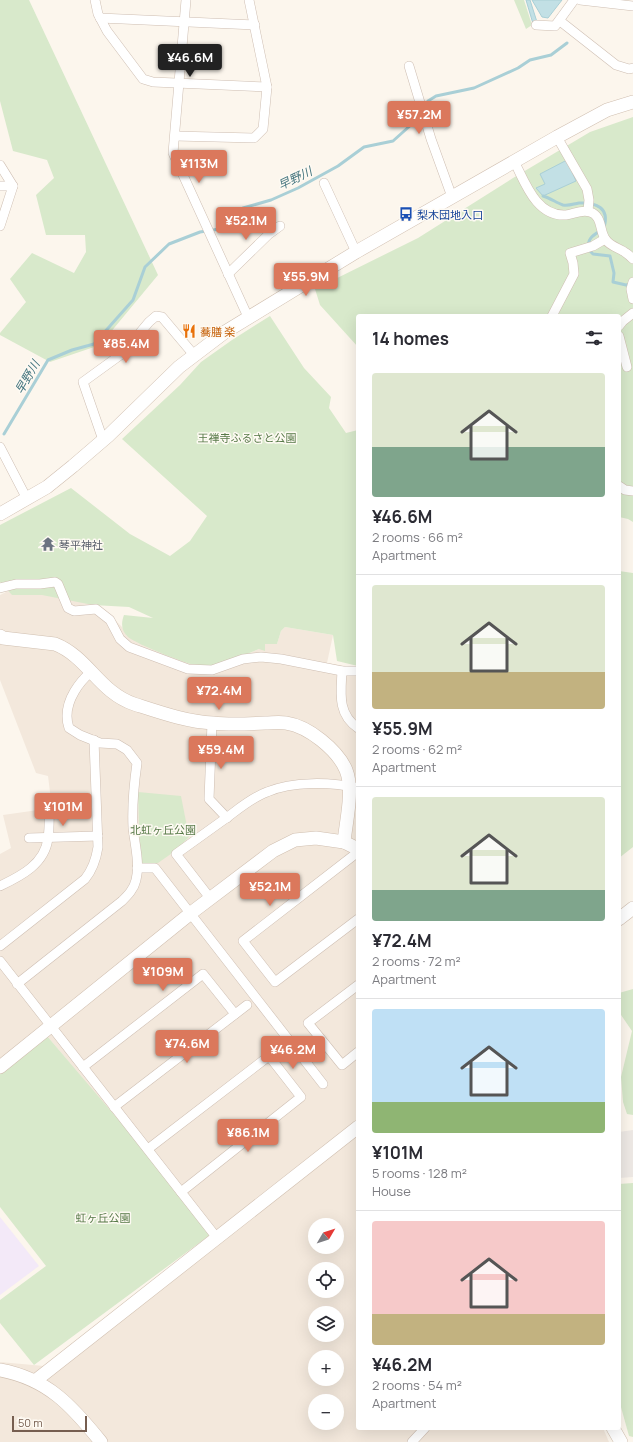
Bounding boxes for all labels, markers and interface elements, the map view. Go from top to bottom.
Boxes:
pin: ¥46.6M [157,44,223,78]
text: ¥46.6M [167,48,213,66]
pin: ¥57.2M [386,101,452,135]
text: ¥57.2M [396,105,442,123]
pin: ¥113M [171,150,227,184]
text: ¥113M [180,154,218,172]
water label: 早野川 [275,162,317,194]
bus stop icon: 梨木団地入口 [398,206,414,222]
pin: ¥52.1M [213,207,279,241]
place label: 梨木団地入口 [417,207,483,222]
text: ¥52.1M [225,211,267,229]
pin: ¥55.9M [273,263,339,297]
text: ¥55.9M [283,267,329,285]
restaurant icon: 蕎膳 楽 [181,323,197,339]
place label: 蕎膳 楽 [200,324,235,339]
text: 14 homes [372,327,449,350]
icon: filters [583,327,605,349]
pin: ¥85.4M [93,330,159,364]
text: ¥85.4M [103,334,149,352]
water label: 早野川 [11,355,44,397]
icon: home [453,399,525,471]
park label: 王禅寺ふるさと公園 [198,430,297,445]
text: ¥46.6M [372,505,432,528]
text: 2 rooms · 66 m² [372,528,463,546]
temple icon: 琴平神社 [40,536,56,552]
place label: 琴平神社 [59,537,103,552]
text: Apartment [372,546,436,564]
icon: home [453,611,525,683]
pin: ¥72.4M [186,677,252,711]
text: ¥72.4M [196,681,242,699]
text: ¥55.9M [372,717,433,740]
pin: ¥59.4M [188,736,254,770]
text: ¥59.4M [198,740,244,758]
text: 2 rooms · 62 m² [372,740,462,758]
text: Apartment [372,758,436,776]
pin: ¥101M [35,793,91,827]
text: ¥101M [43,797,83,815]
park label: 北虹ヶ丘公園 [130,822,196,837]
icon: home [453,823,525,895]
pin: ¥52.1M [237,873,303,907]
text: ¥52.1M [249,877,291,895]
text: ¥72.4M [372,929,432,952]
text: 2 rooms · 72 m² [372,952,461,970]
pin: ¥109M [135,958,191,992]
text: ¥109M [142,962,184,980]
text: Apartment [372,970,436,988]
pin: ¥74.6M [154,1030,220,1064]
text: ¥74.6M [164,1034,210,1052]
icon: home [453,1035,525,1107]
pin: ¥46.2M [260,1036,326,1070]
text: ¥46.2M [270,1040,316,1058]
pin: ¥86.1M [215,1119,281,1153]
text: ¥86.1M [226,1123,270,1141]
text: ¥101M [372,1141,423,1164]
text: 5 rooms · 128 m² [372,1164,467,1182]
text: House [372,1182,411,1200]
park label: 虹ヶ丘公園 [76,1210,131,1225]
north arrow [308,1218,344,1254]
map controls [308,1218,344,1430]
icon: home [453,1247,525,1319]
button: locate [308,1262,344,1298]
button: layers [308,1306,344,1342]
button: + [308,1350,344,1386]
text: ¥46.2M [372,1353,432,1376]
text: 2 rooms · 54 m² [372,1376,462,1394]
button: − [308,1394,344,1430]
text: Apartment [372,1394,436,1412]
scale bar [12,1414,87,1433]
text: 50 m [18,1415,43,1430]

